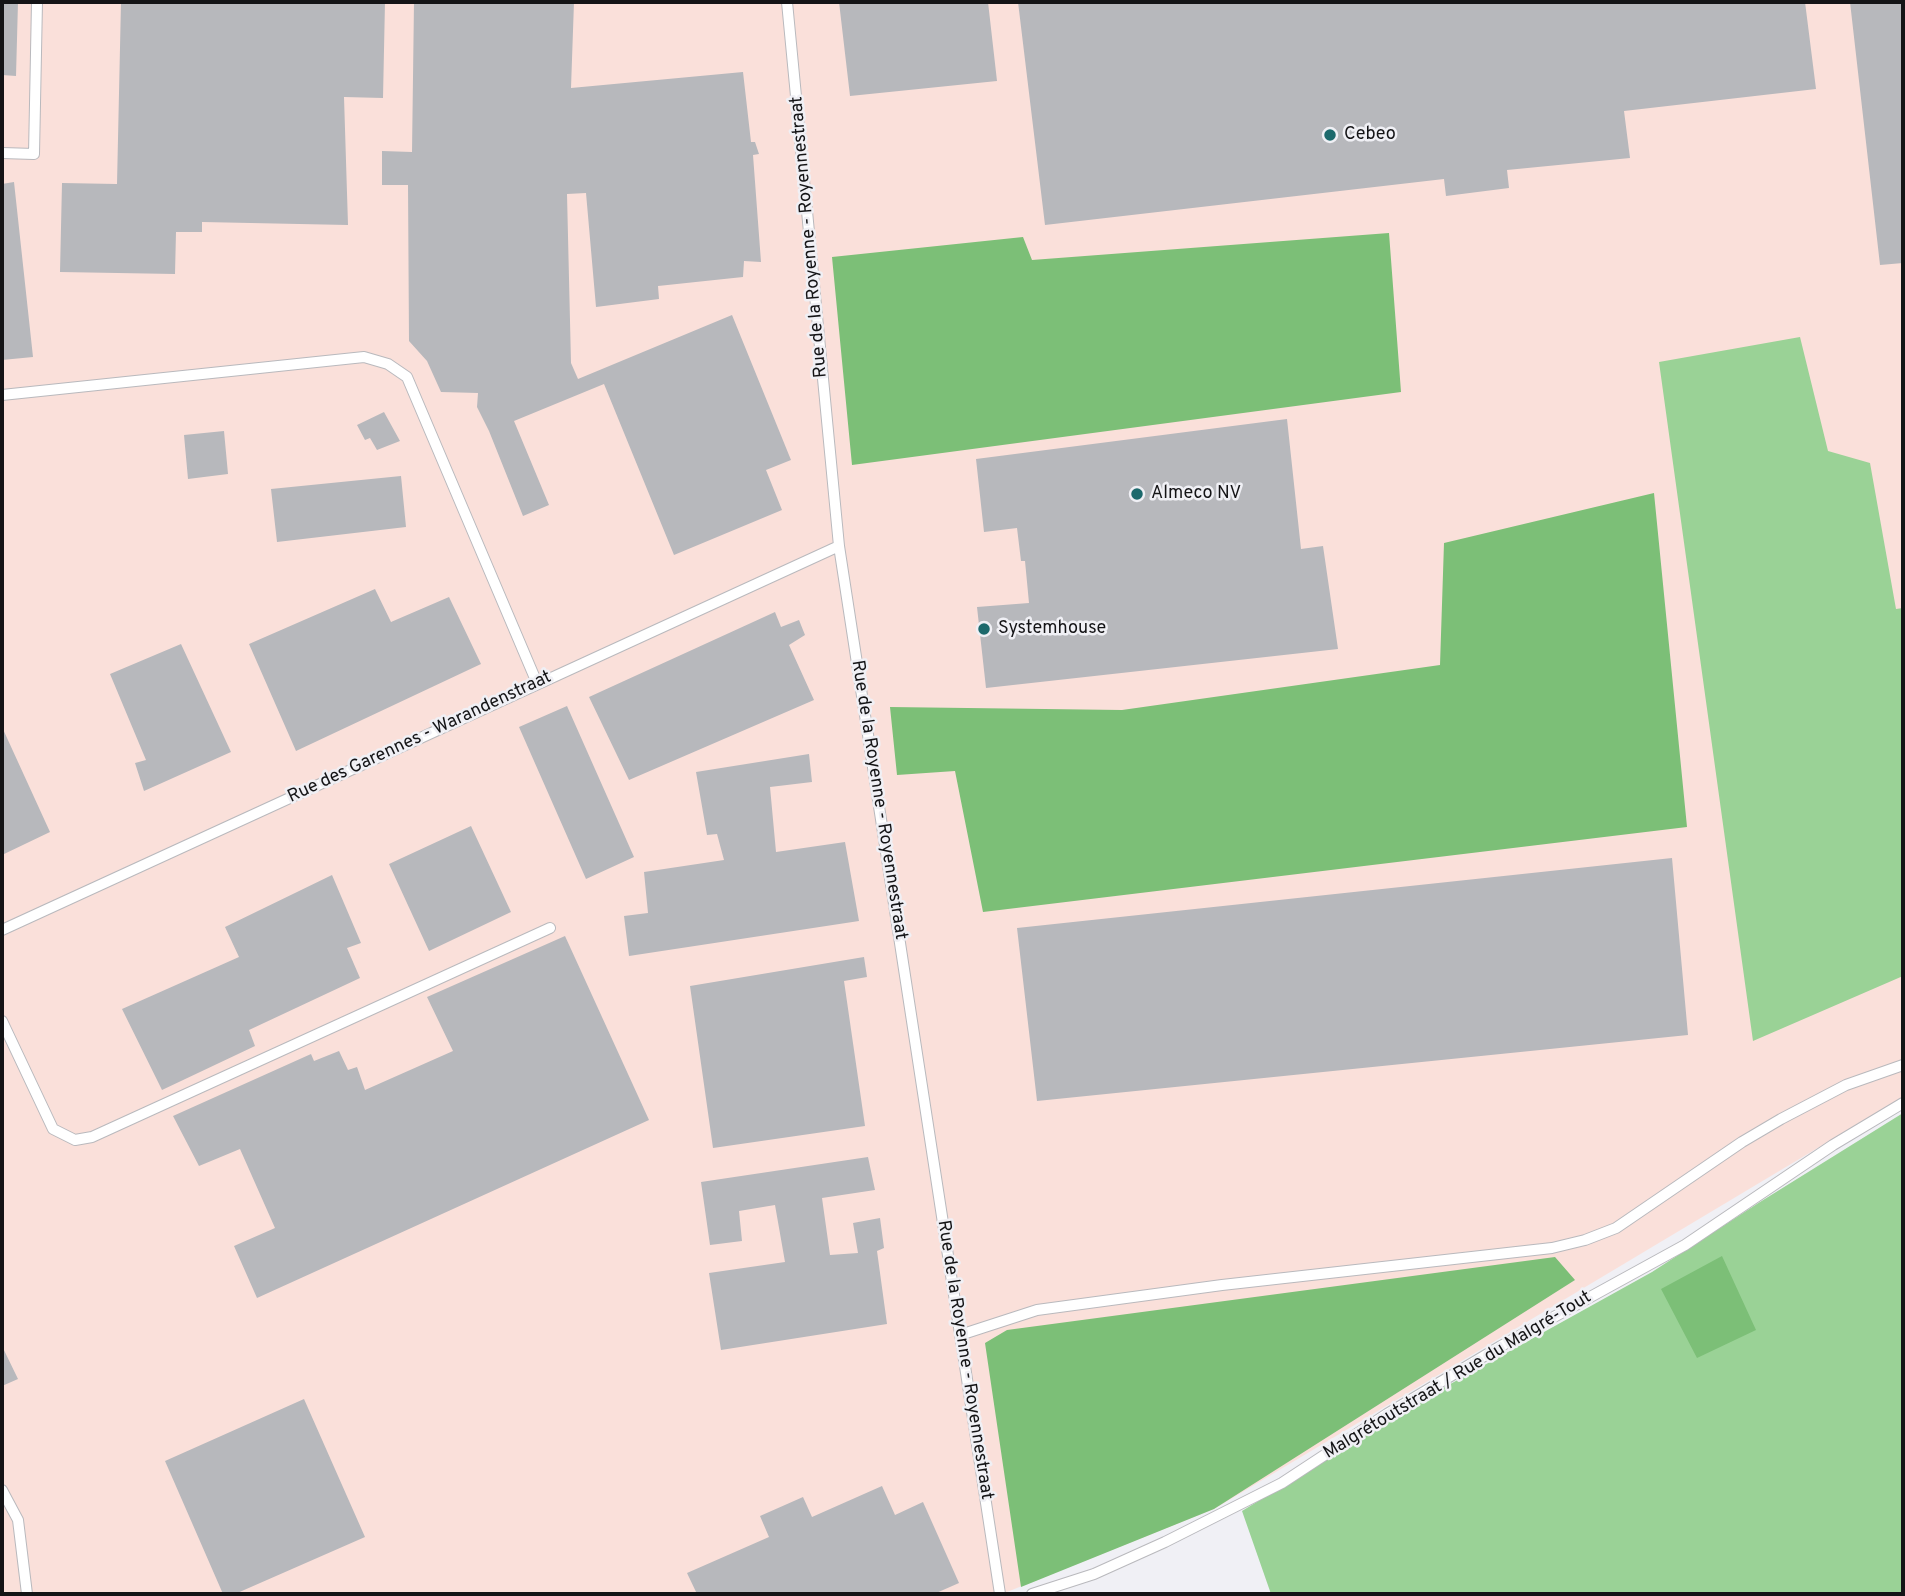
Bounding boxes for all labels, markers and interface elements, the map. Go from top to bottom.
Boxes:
street label: Rue de la Royenne - Royennestraat [787,95,833,379]
place label: Cebeo [1344,124,1396,146]
marker: Cebeo [1322,127,1338,143]
place label: Almeco NV [1151,483,1241,505]
marker: Almeco NV [1129,486,1145,502]
place label: Systemhouse [998,618,1106,640]
marker: Systemhouse [976,621,992,637]
street label: Rue de la Royenne - Royennestraat [845,659,911,941]
street label: Rue des Garennes - Warandenstraat [285,667,555,809]
street label: Rue de la Royenne - Royennestraat [931,1219,997,1501]
street label: Malgrétoutstraat / Rue du Malgré-Tout [1320,1287,1596,1465]

